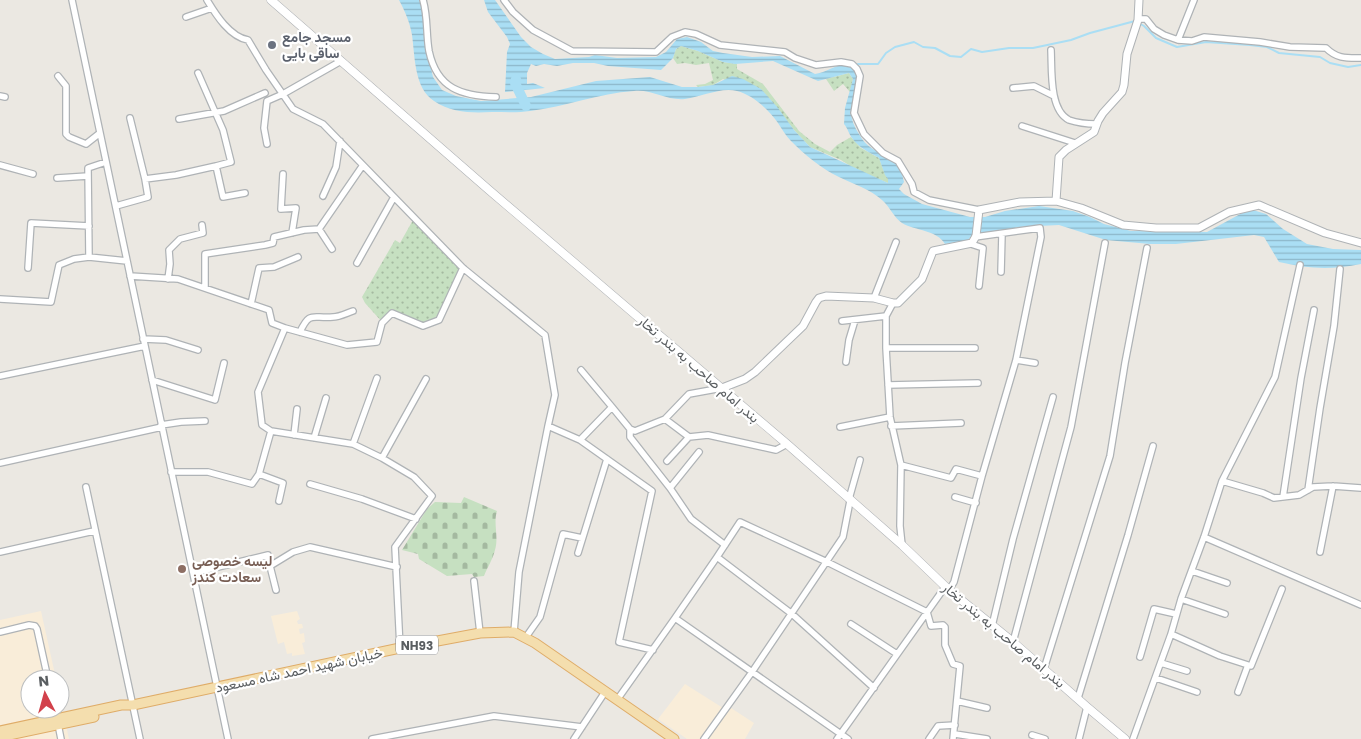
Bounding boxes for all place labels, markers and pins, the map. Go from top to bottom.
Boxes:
place label: مسجد جامع ساقی بایی [282,27,351,63]
marker: مسجد جامع ساقی بایی [266,39,278,51]
place label: لیسه خصوصی سعادت کندز [191,551,272,587]
marker: لیسه خصوصی سعادت کندز [176,563,188,575]

